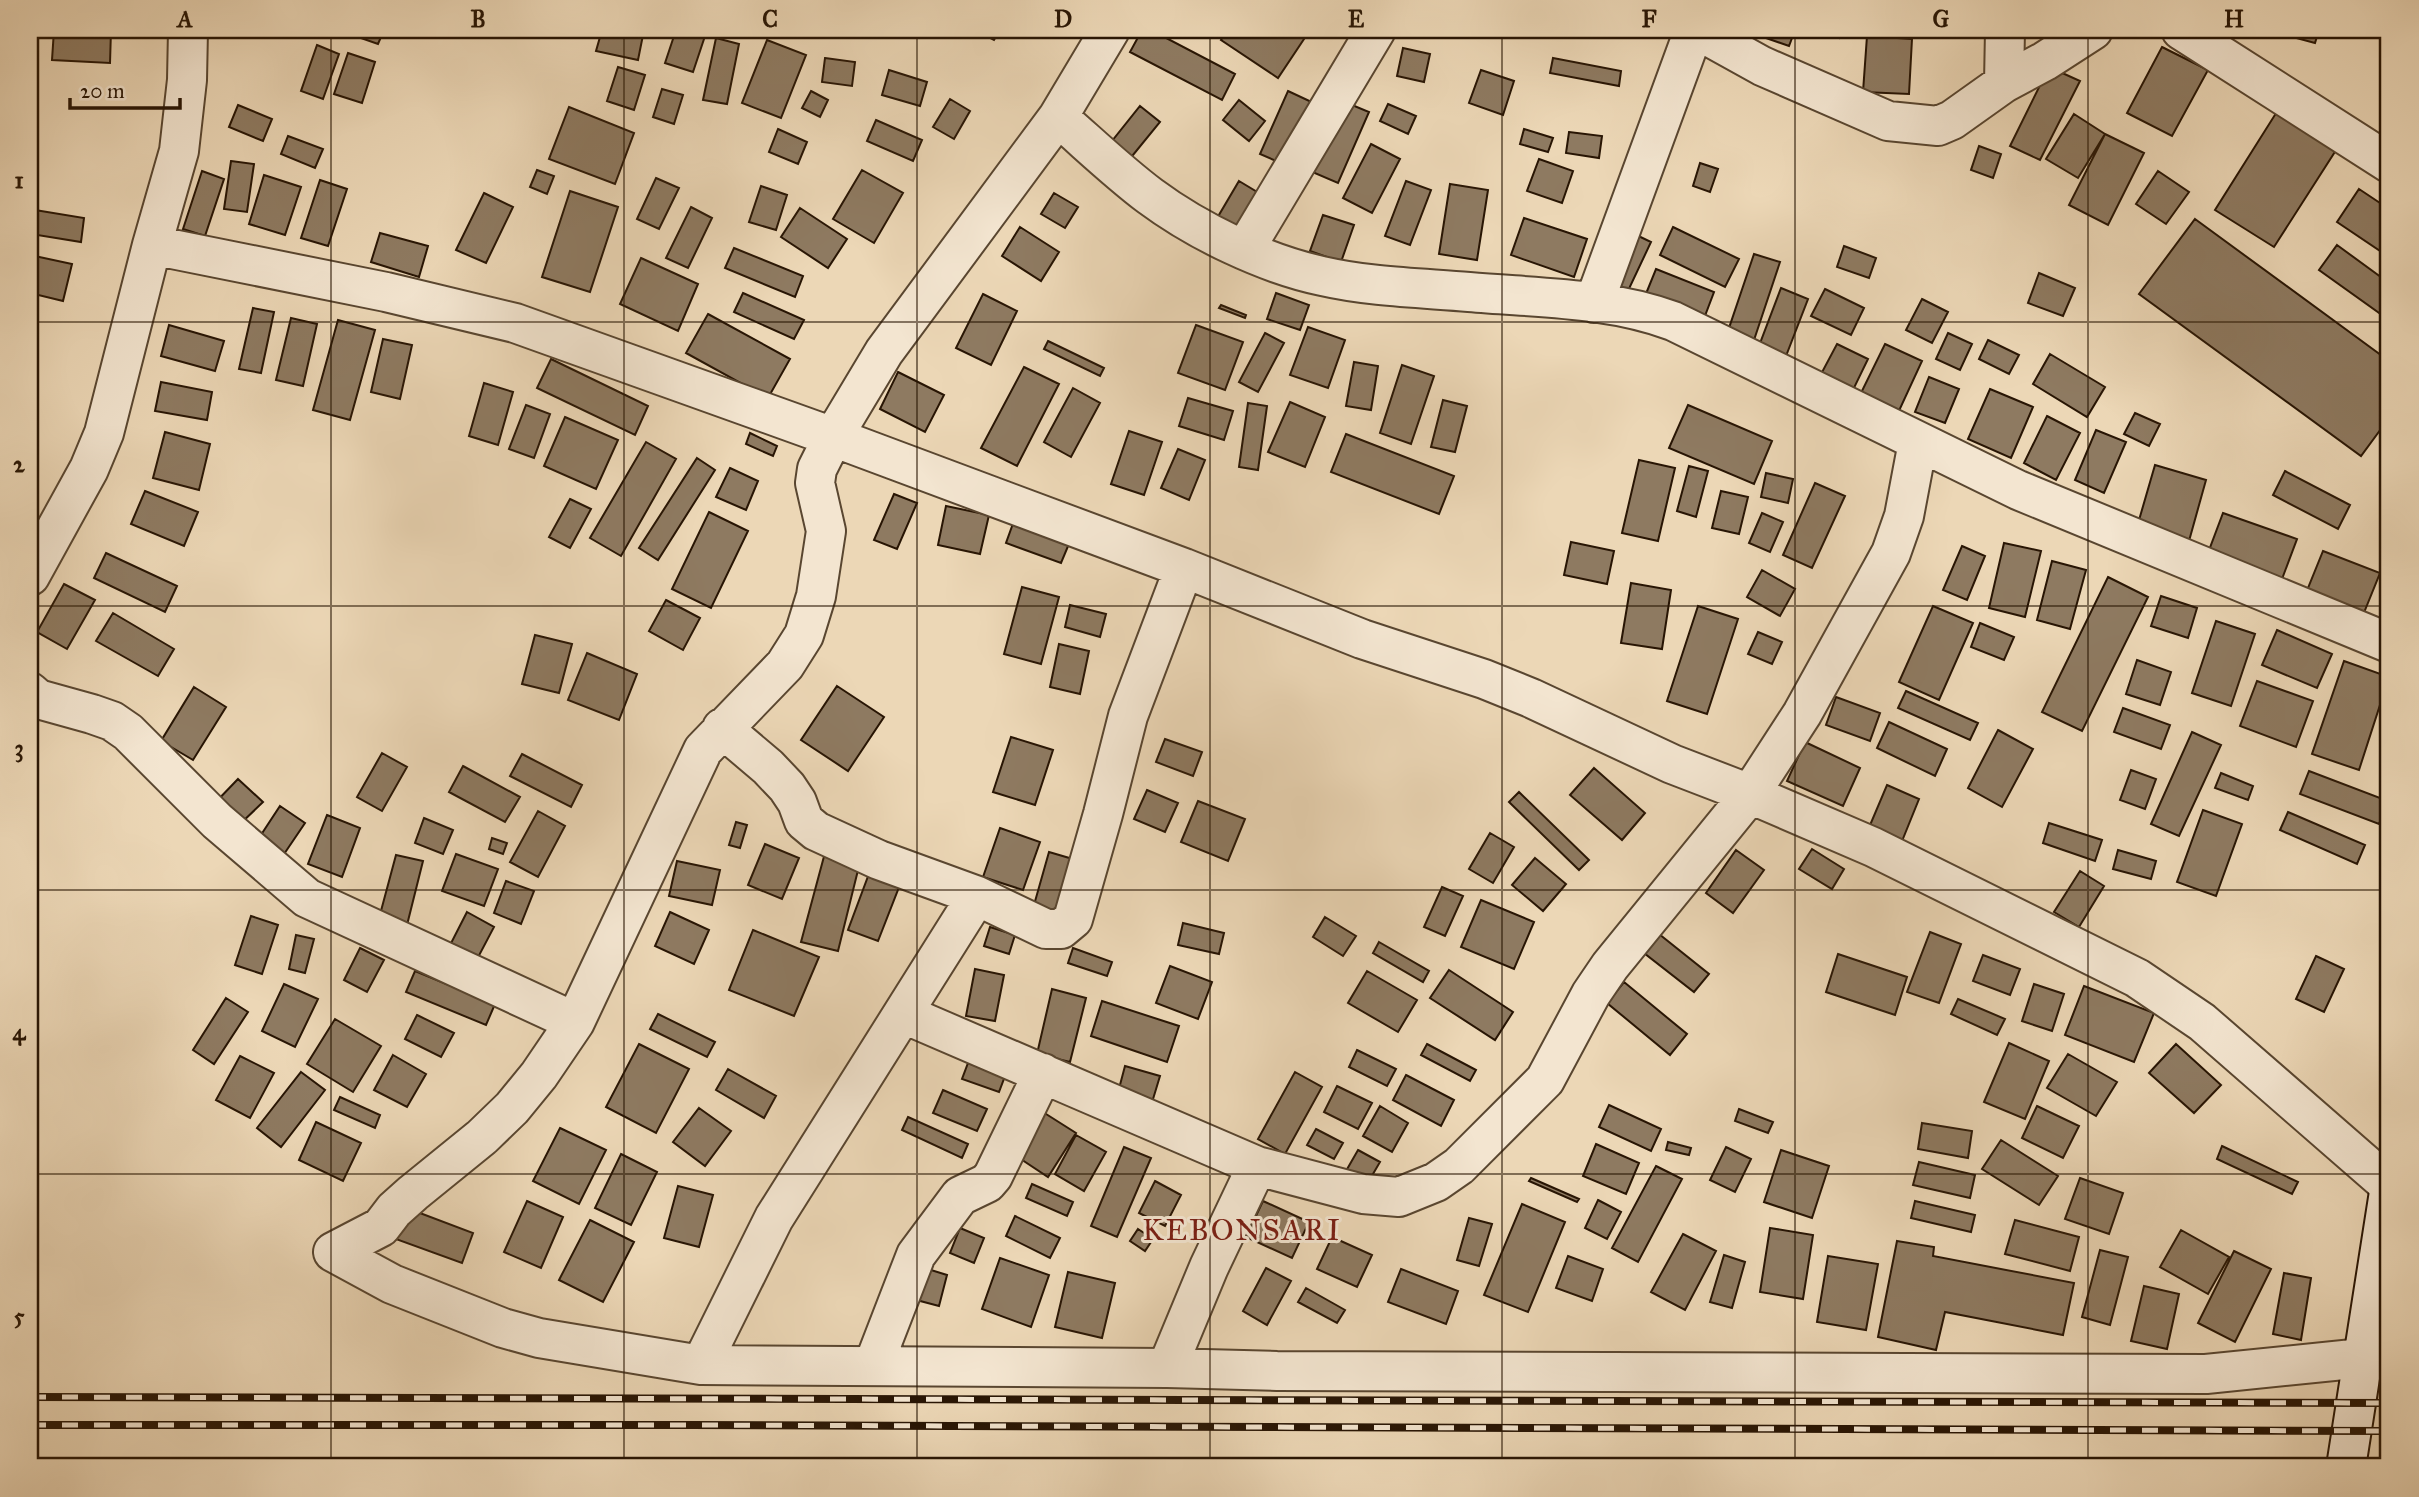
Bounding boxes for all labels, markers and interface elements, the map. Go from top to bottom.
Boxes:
text: A [175,5,193,33]
text: B [470,5,486,33]
text: C [762,5,778,33]
text: D [1054,5,1072,33]
text: E [1348,5,1365,33]
text: F [1641,5,1657,33]
text: G [1933,5,1950,33]
text: H [2224,5,2244,33]
scale bar [70,66,180,110]
text: 20 m [80,78,125,104]
text: 1 [14,166,24,194]
text: 2 [13,450,25,478]
text: 3 [14,734,24,763]
text: 4 [13,1018,27,1046]
district label: KEBONSARI [1142,1212,1342,1248]
text: 5 [14,1302,25,1330]

